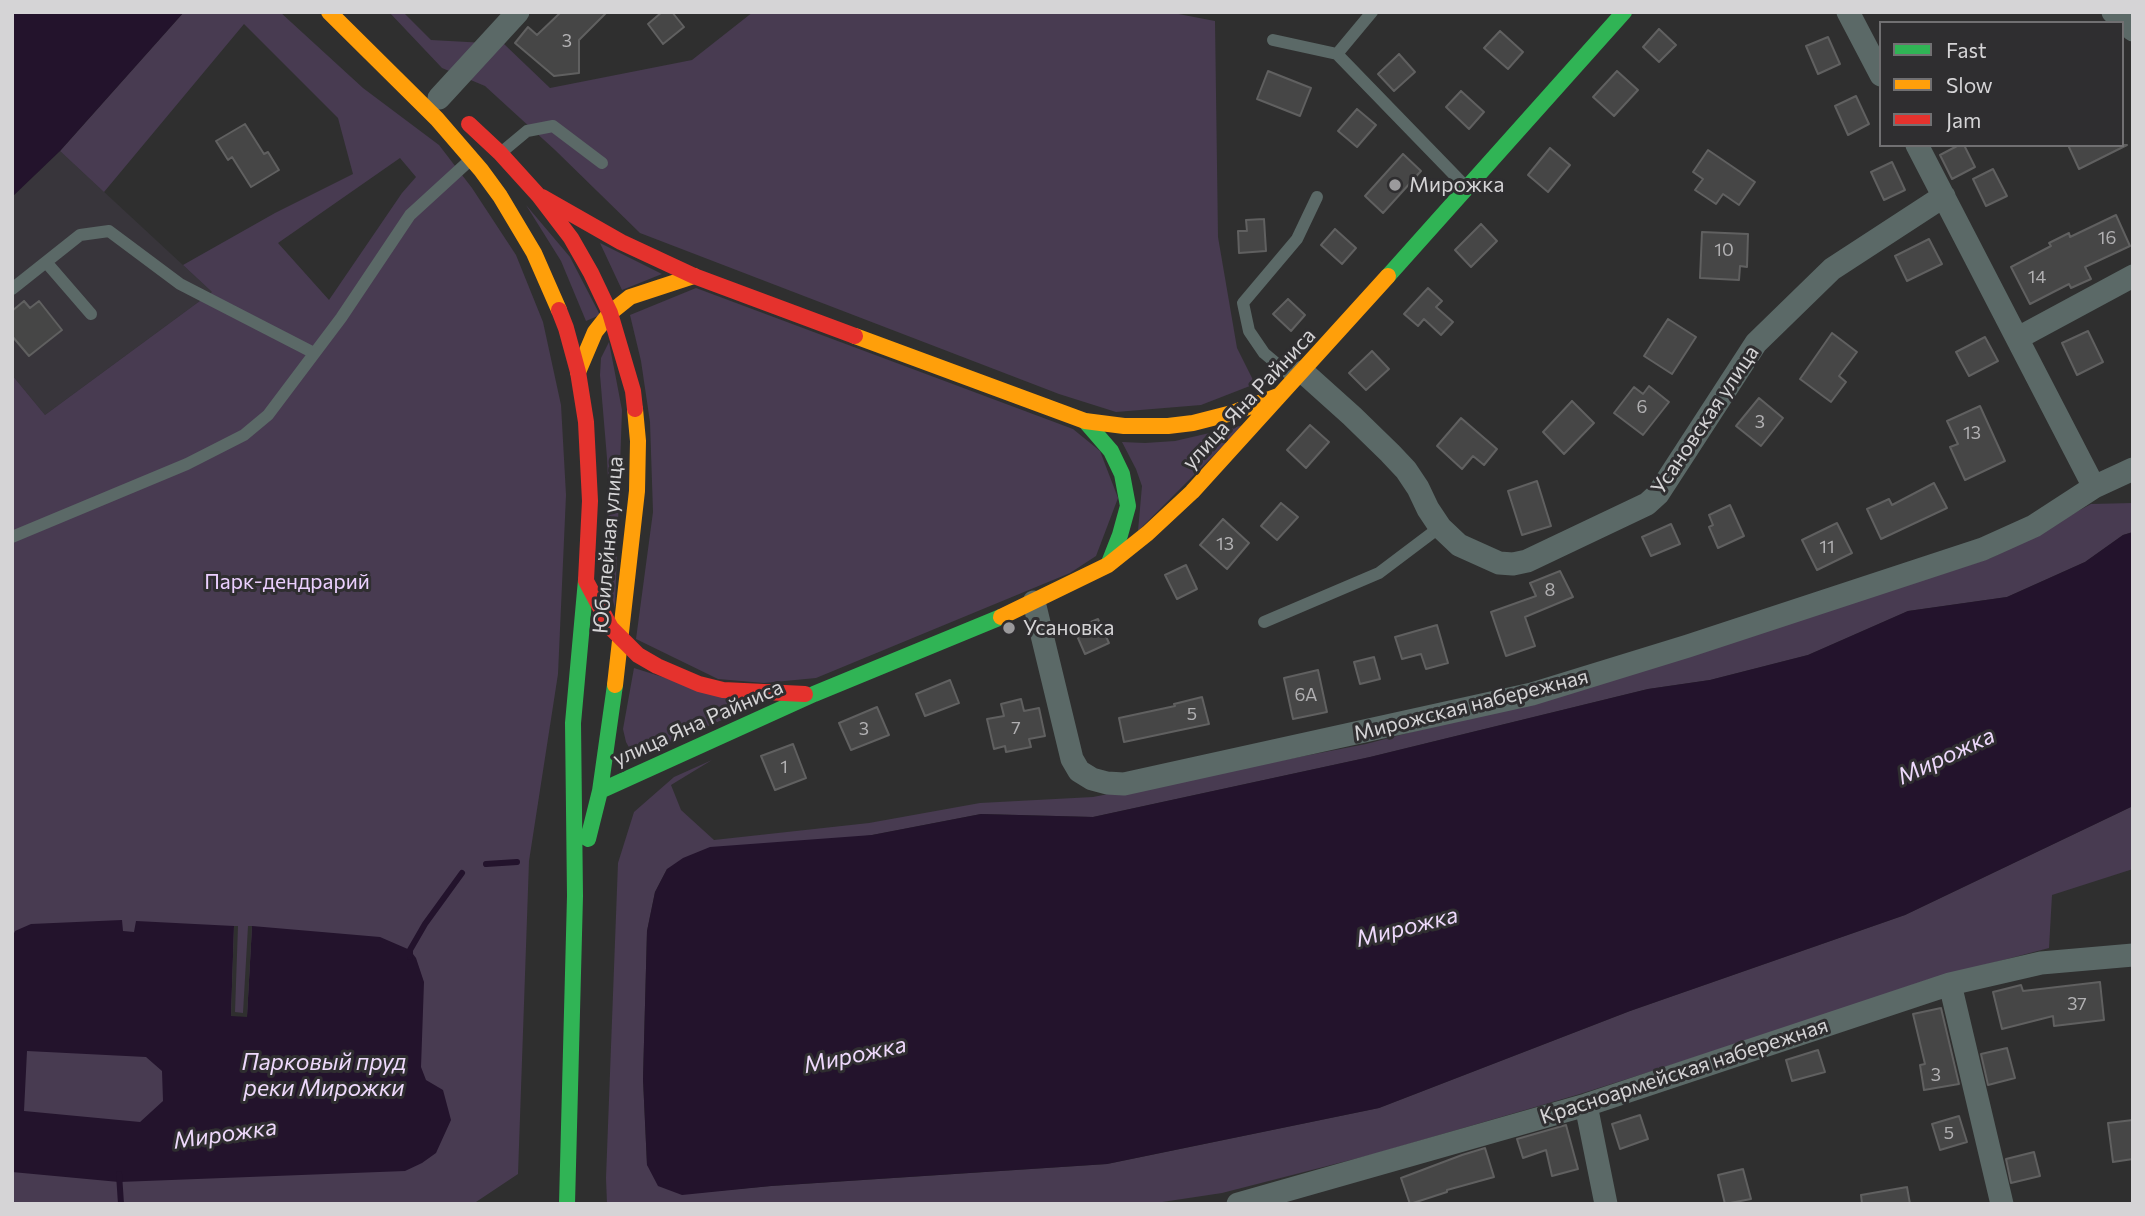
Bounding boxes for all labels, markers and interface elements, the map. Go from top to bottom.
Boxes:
legend [1879,21,2124,147]
house number: 3 [562,30,572,52]
text: Fast [1946,37,1987,62]
text: Slow [1946,72,1993,97]
text: Jam [1946,107,1981,132]
place label: Мирожка [1409,172,1504,198]
marker: Мирожка [1387,177,1403,193]
house number: 16 [2098,227,2116,249]
house number: 10 [1714,239,1734,261]
house number: 14 [2028,266,2046,288]
street label: улица Яна Райниса [1177,323,1321,475]
street label: Усановская улица [1646,341,1764,499]
house number: 6 [1637,396,1647,418]
house number: 3 [1755,411,1765,433]
house number: 13 [1963,422,1981,444]
street label: Юбилейная улица [588,455,628,635]
house number: 13 [1216,533,1234,555]
house number: 11 [1819,536,1835,558]
park label: Парк-дендрарий [204,569,370,595]
house number: 8 [1545,579,1555,601]
place label: Усановка [1023,615,1114,641]
marker: Усановка [1001,620,1017,636]
street label: Мирожская набережная [1351,664,1591,746]
street label: улица Яна Райниса [609,674,787,772]
house number: 6А [1295,684,1317,706]
house number: 5 [1187,703,1197,725]
house number: 7 [1011,717,1021,739]
house number: 3 [859,718,869,740]
water label: Мирожка [1893,721,1999,791]
house number: 1 [780,756,788,778]
water label: Мирожка [1353,901,1461,953]
house number: 37 [2067,993,2087,1015]
street label: Красноармейская набережная [1537,1012,1831,1130]
water label: Мирожка [801,1031,909,1079]
water label: Парковый пруд реки Мирожки [241,1048,407,1102]
house number: 3 [1931,1064,1941,1086]
water label: Мирожка [171,1113,279,1155]
house number: 5 [1944,1122,1954,1144]

